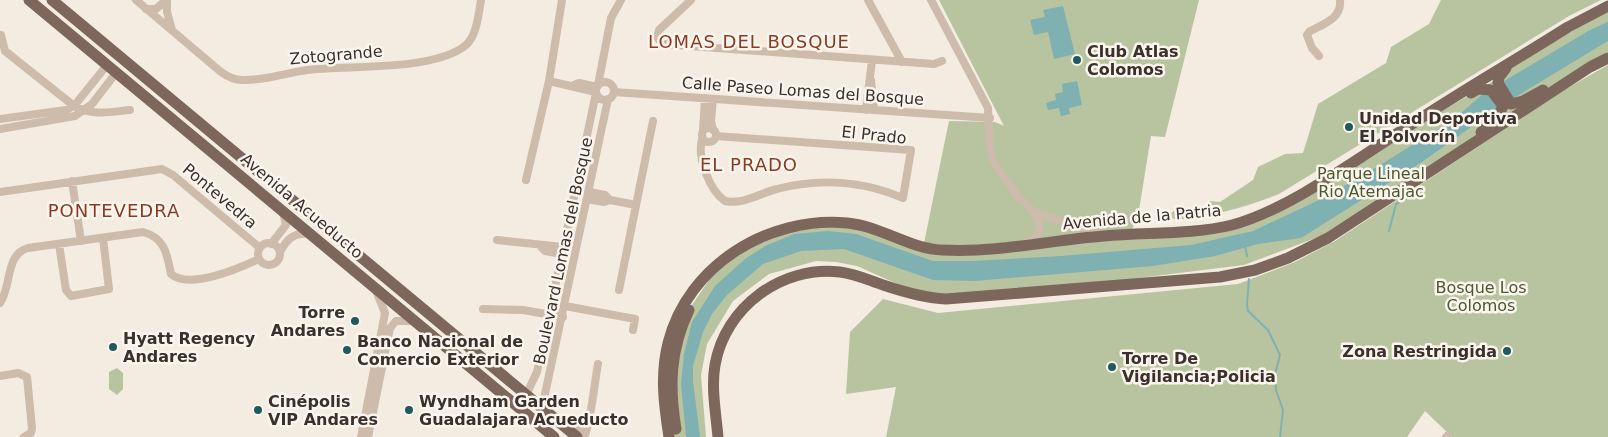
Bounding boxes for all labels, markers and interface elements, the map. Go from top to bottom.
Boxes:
district label: LOMAS DEL BOSQUE [648,31,850,52]
street label: Zotogrande [289,41,383,69]
place label: Club Atlas Colomos [1087,42,1178,79]
marker: Club Atlas Colomos [1071,54,1083,66]
street label: Calle Paseo Lomas del Bosque [681,73,925,109]
place label: Unidad Deportiva El Polvorín [1359,109,1517,146]
marker: Unidad Deportiva El Polvorín [1343,121,1355,133]
street label: El Prado [841,122,907,148]
street label: Boulevard Lomas del Bosque [530,136,596,366]
street label: Avenida Acueducto [237,149,367,263]
district label: EL PRADO [700,154,798,175]
street label: Pontevedra [179,159,261,233]
park label: Parque Lineal Rio Atemajac [1317,164,1425,201]
district label: PONTEVEDRA [48,200,180,221]
street label: Avenida de la Patria [1062,201,1222,233]
park label: Bosque Los Colomos [1435,278,1527,315]
place label: Torre Andares [271,303,345,340]
marker: Torre Andares [349,315,361,327]
place label: Hyatt Regency Andares [123,329,256,366]
place label: Banco Nacional de Comercio Exterior [357,332,523,369]
marker: Hyatt Regency Andares [107,341,119,353]
place label: Zona Restringida [1342,342,1497,361]
marker: Banco Nacional de Comercio Exterior [341,344,353,356]
marker: Zona Restringida [1501,345,1513,357]
place label: Torre De Vigilancia;Policia [1122,349,1276,386]
marker: Torre De Vigilancia;Policia [1106,361,1118,373]
place label: Cinépolis VIP Andares [268,392,378,429]
place label: Wyndham Garden Guadalajara Acueducto [419,392,628,429]
marker: Cinépolis VIP Andares [252,404,264,416]
marker: Wyndham Garden Guadalajara Acueducto [403,404,415,416]

